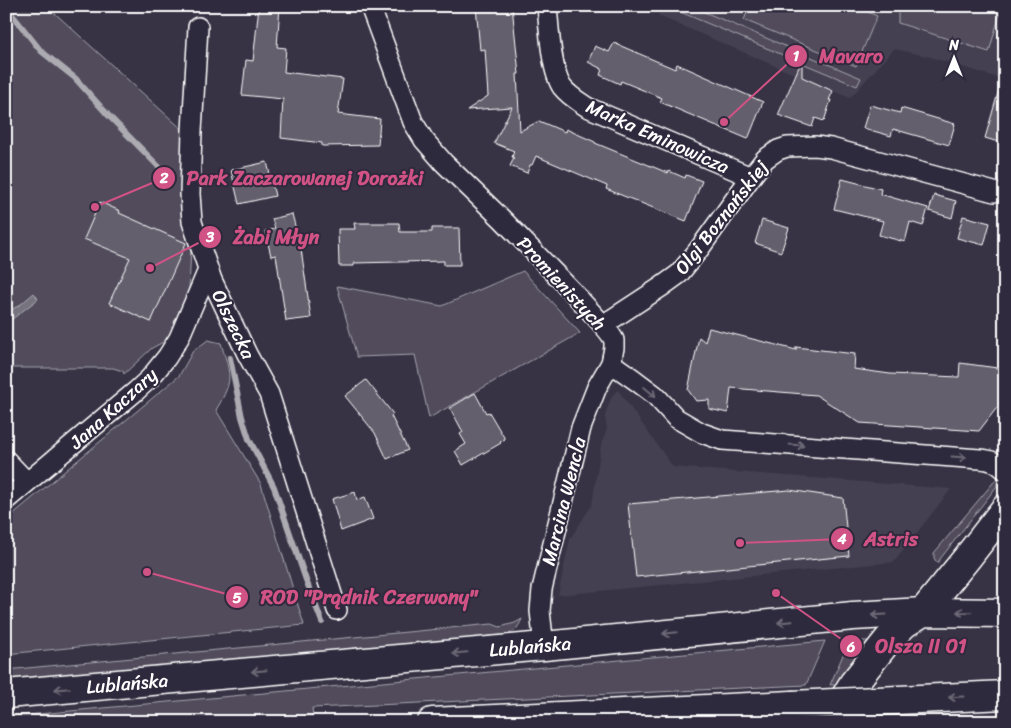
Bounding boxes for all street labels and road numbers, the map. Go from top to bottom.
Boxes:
street label: Marka Eminowicza [581,90,735,183]
street label: Olgi Boznańskiej [666,152,777,282]
street label: Promienistych [509,228,615,338]
street label: Olszecka [202,284,265,365]
street label: Jana Kaczary [61,359,165,458]
street label: Marcina Wencla [532,433,596,569]
street label: Lublańska [488,626,573,667]
street label: Lublańska [85,663,170,704]

